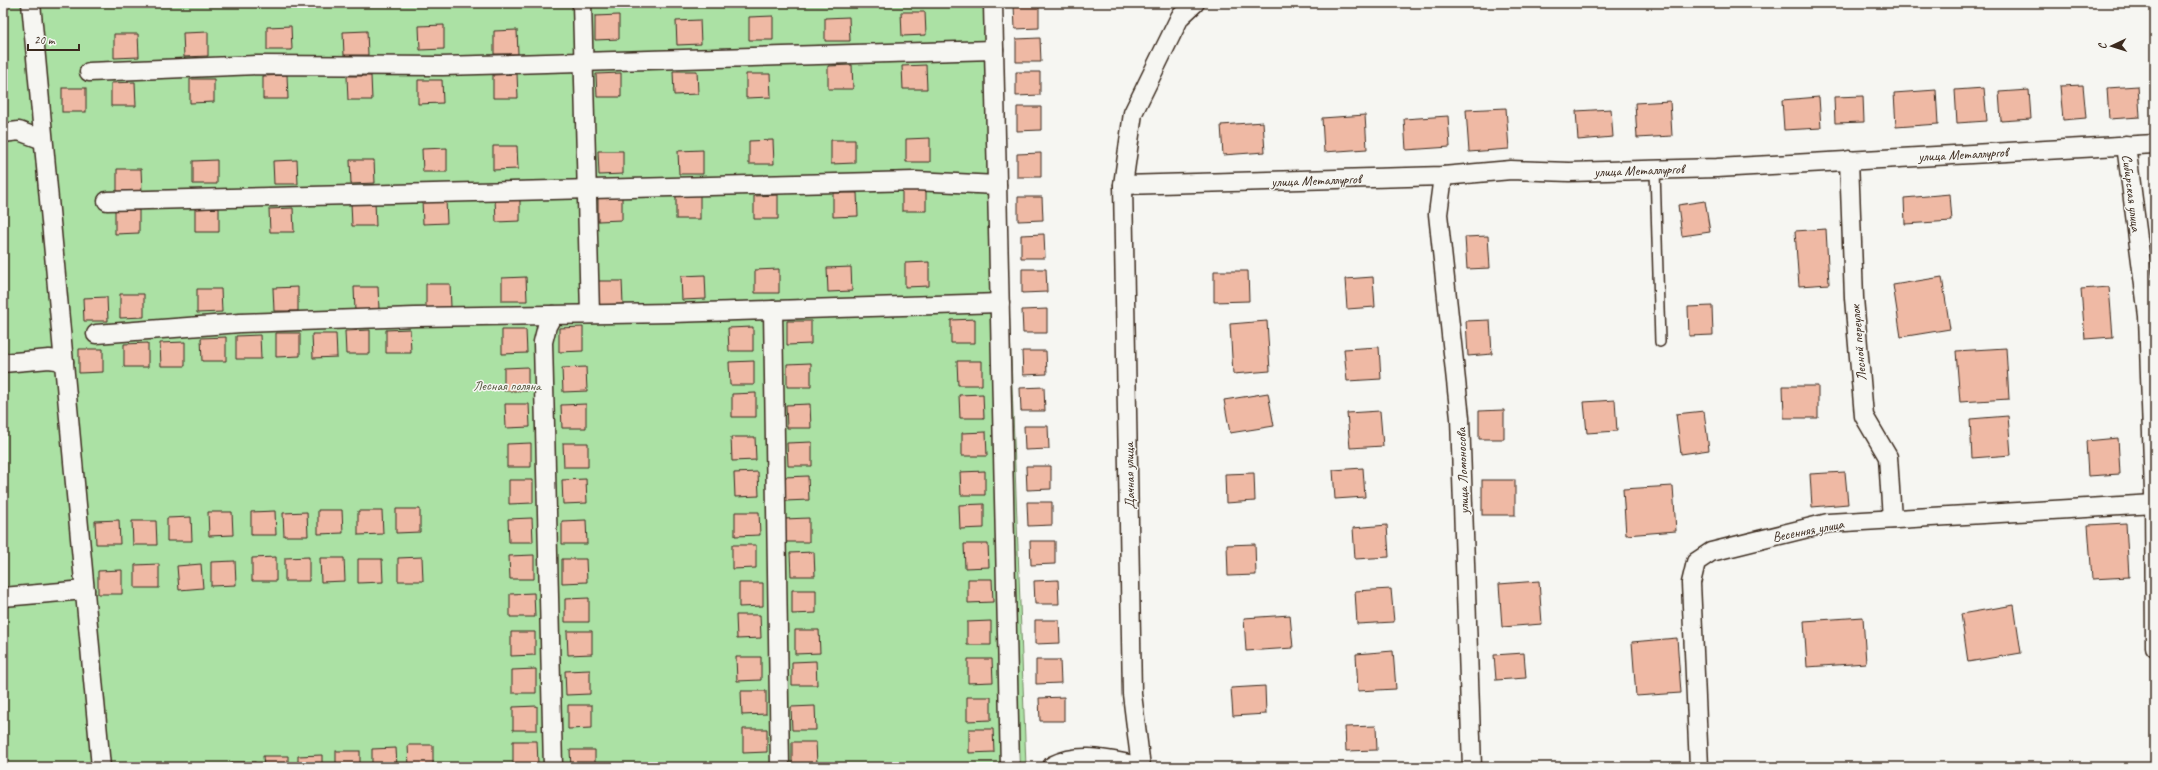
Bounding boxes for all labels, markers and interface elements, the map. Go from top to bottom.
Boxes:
scale bar [28,26,79,52]
north arrow [2092,26,2132,66]
text: 20 m [34,32,56,48]
text: С [2095,42,2109,50]
street label: улица Металлургов [1917,144,2011,165]
street label: Сибирская улица [2118,154,2145,233]
street label: улица Металлургов [1593,160,1687,181]
street label: улица Металлургов [1270,170,1364,191]
street label: Лесной переулок [1847,302,1870,382]
park label: Лесная поляна [473,377,542,394]
street label: улица Ломоносова [1452,426,1473,515]
street label: Дачная улица [1120,441,1139,510]
street label: Весенняя улица [1771,515,1846,546]

